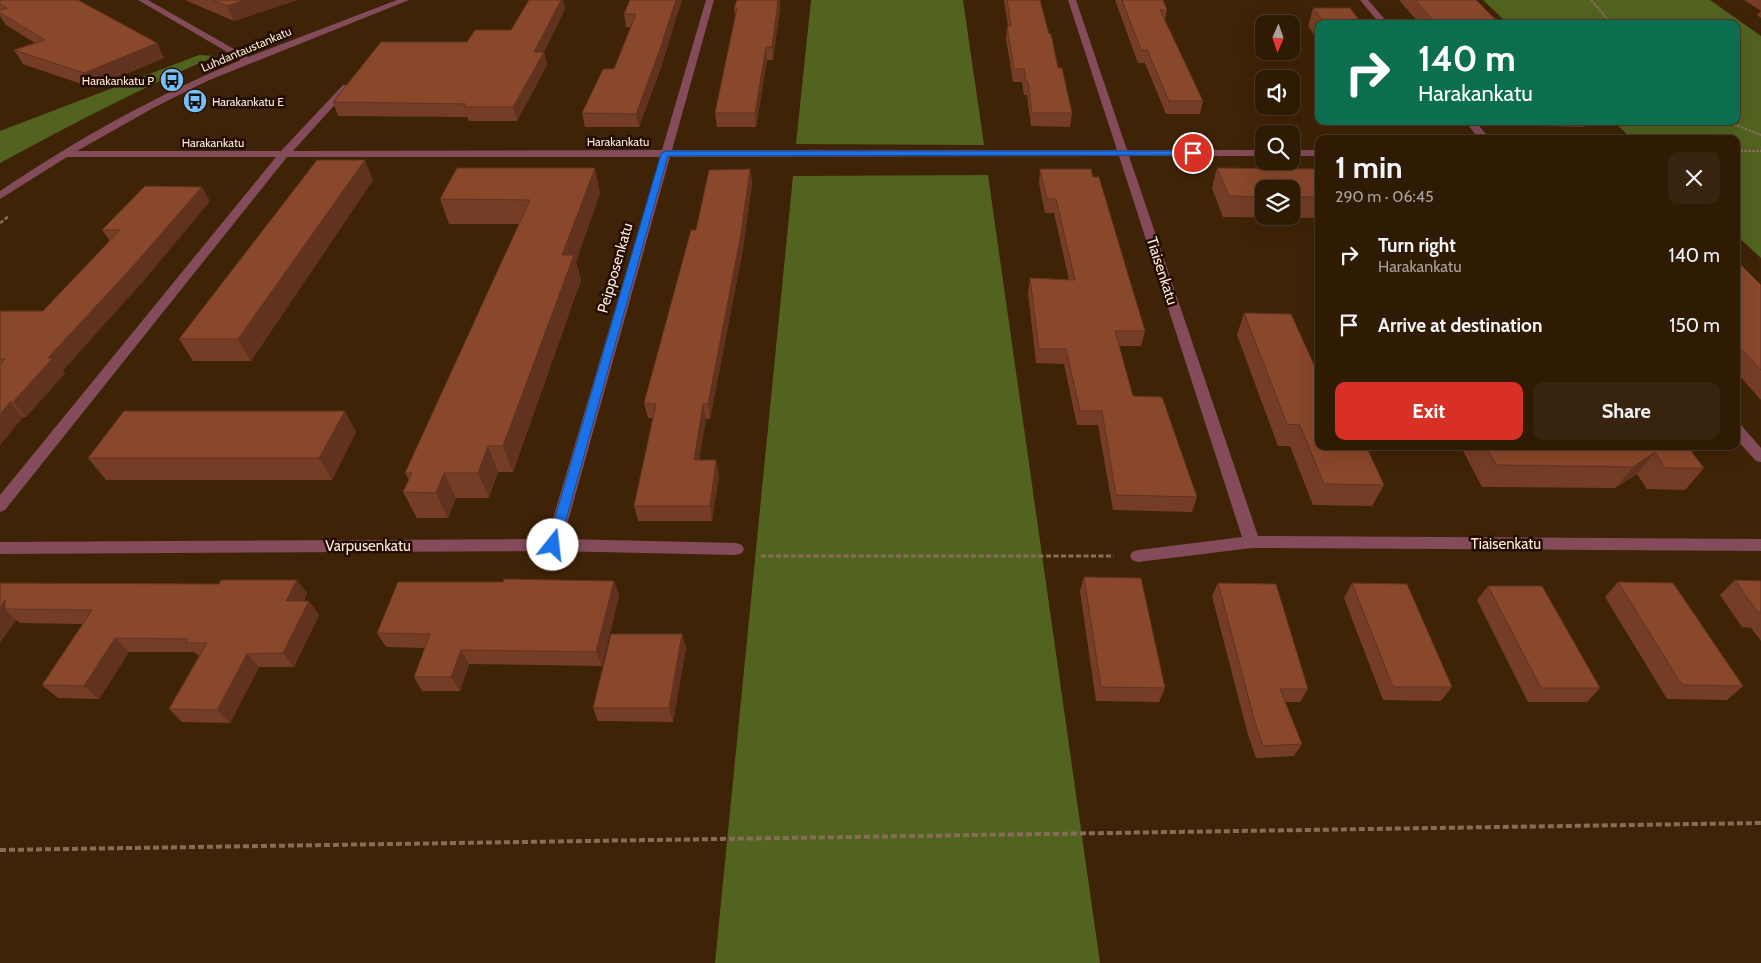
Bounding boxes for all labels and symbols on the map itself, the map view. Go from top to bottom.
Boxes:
north arrow [1255,15,1300,60]
street label: Luhdantaustankatu [199,23,293,75]
bus stop icon: Harakankatu P [159,67,185,93]
place label: Harakankatu P [82,73,154,88]
bus stop icon: Harakankatu E [182,88,208,114]
place label: Harakankatu E [212,94,284,109]
pin [1172,132,1214,174]
street label: Harakankatu [587,134,649,149]
street label: Harakankatu [182,135,244,150]
street label: Peipposenkatu [594,221,636,315]
street label: Tiaisenkatu [1143,235,1181,307]
position arrow [526,518,578,570]
street label: Tiaisenkatu [1471,535,1541,553]
street label: Varpusenkatu [325,537,411,555]

